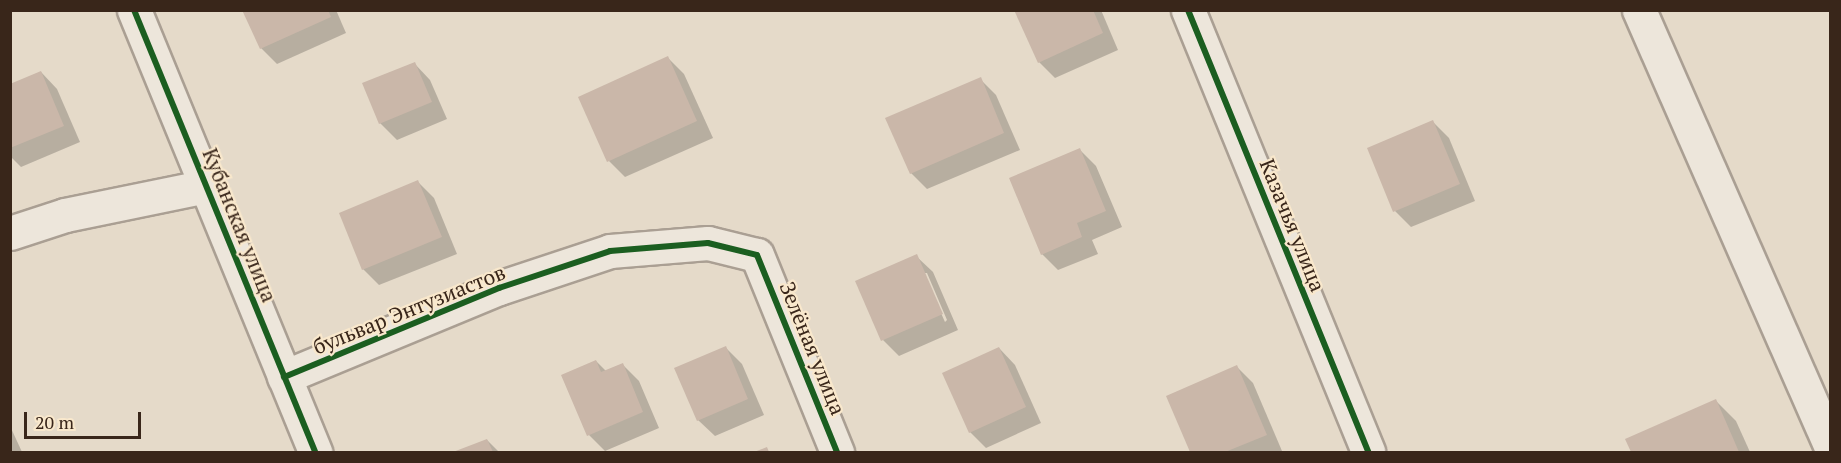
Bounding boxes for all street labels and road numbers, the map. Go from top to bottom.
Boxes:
street label: Кубанская улица [198,144,282,306]
street label: Казачья улица [1255,155,1331,295]
street label: бульвар Энтузиастов [309,259,509,359]
street label: Зелёная улица [775,278,851,418]

